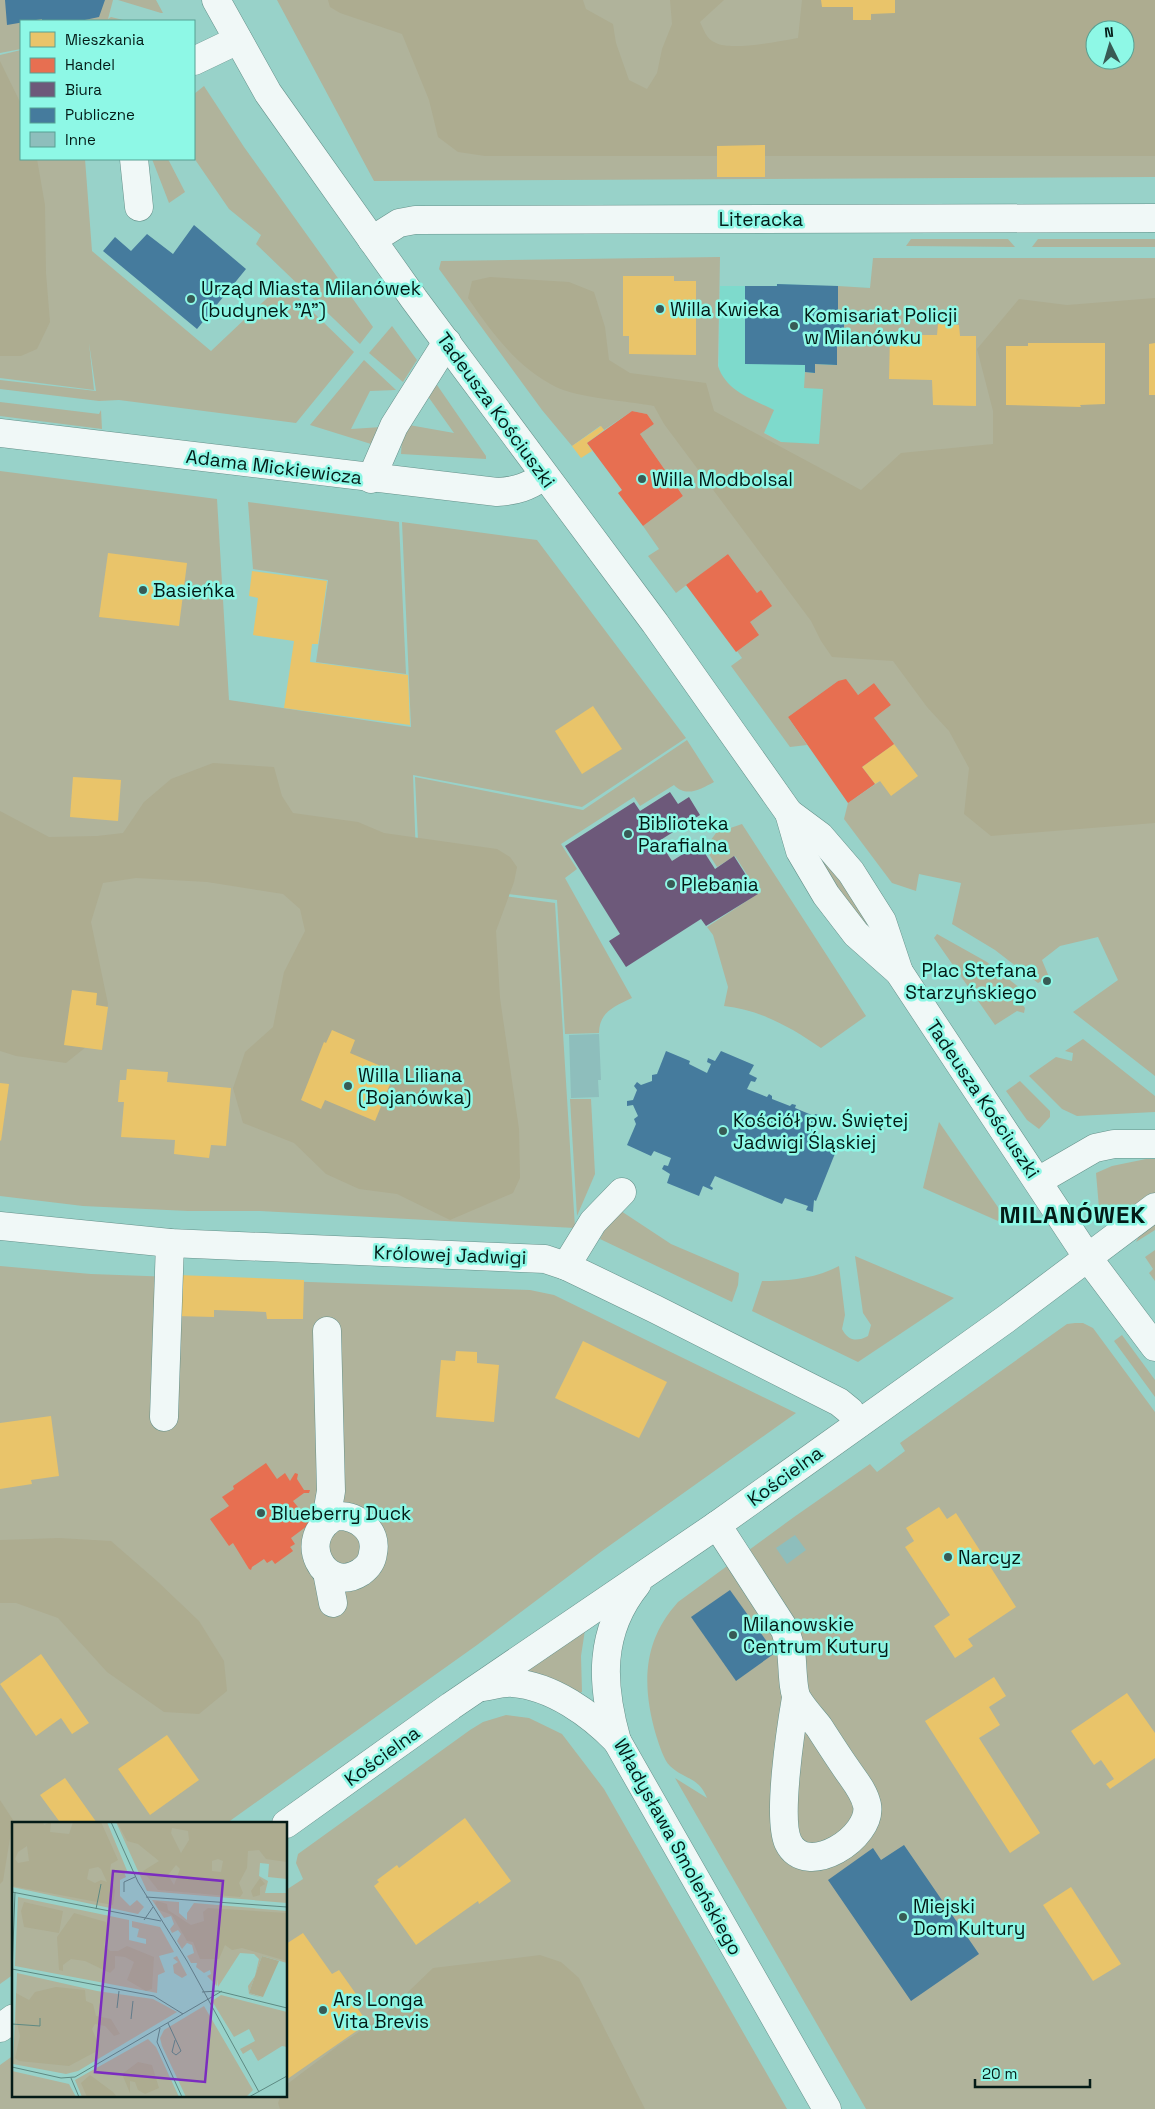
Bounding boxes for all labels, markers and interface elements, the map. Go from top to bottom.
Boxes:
legend [20,20,195,160]
north arrow [1085,20,1135,70]
text: N [1103,23,1114,41]
text: Mieszkania [65,30,145,49]
text: Handel [65,55,115,74]
text: Biura [65,80,102,99]
text: Publiczne [65,105,135,124]
text: Inne [65,130,96,149]
street label: Literacka [719,207,803,232]
place label: Urząd Miasta Milanówek (budynek "A") [201,276,421,323]
marker: Urząd Miasta Milanówek (budynek "A") [185,293,197,305]
place label: Willa Kwieka [670,297,780,322]
marker: Willa Kwieka [654,303,666,315]
place label: Komisariat Policji w Milanówku [804,303,957,350]
marker: Komisariat Policji w Milanówku [788,320,800,332]
street label: Tadeusza Kościuszki [431,327,561,493]
street label: Adama Mickiewicza [184,444,364,490]
place label: Willa Modbolsal [652,467,793,492]
marker: Willa Modbolsal [636,473,648,485]
place label: Basieńka [153,578,235,603]
marker: Basieńka [137,584,149,596]
place label: Biblioteka Parafialna [638,811,729,858]
marker: Biblioteka Parafialna [622,828,634,840]
place label: Plebania [681,872,759,897]
marker: Plebania [665,878,677,890]
place label: Plac Stefana Starzyńskiego [905,958,1037,1005]
marker: Plac Stefana Starzyńskiego [1041,975,1053,987]
street label: Tadeusza Kościuszki [921,1015,1045,1183]
place label: Willa Liliana (Bojanówka) [358,1063,471,1110]
marker: Willa Liliana (Bojanówka) [342,1080,354,1092]
place label: Kościół pw. Świętej Jadwigi Śląskiej [733,1108,908,1155]
marker: Kościół pw. Świętej Jadwigi Śląskiej [717,1125,729,1137]
district label: MILANÓWEK [1000,1199,1146,1230]
street label: Królowej Jadwigi [373,1240,527,1270]
street label: Kościelna [742,1440,828,1512]
place label: Blueberry Duck [271,1501,411,1526]
marker: Blueberry Duck [255,1507,267,1519]
place label: Narcyz [958,1545,1021,1570]
marker: Narcyz [942,1551,954,1563]
place label: Milanowskie Centrum Kutury [743,1612,889,1659]
marker: Milanowskie Centrum Kutury [727,1629,739,1641]
street label: Kościelna [339,1720,425,1792]
street label: Władysława Smoleńskiego [608,1734,748,1960]
inset map [12,1822,288,2096]
place label: Miejski Dom Kultury [913,1894,1025,1941]
marker: Miejski Dom Kultury [897,1911,909,1923]
place label: Ars Longa Vita Brevis [333,1987,429,2034]
marker: Ars Longa Vita Brevis [317,2004,329,2016]
scale bar [975,2056,1090,2088]
text: 20 m [982,2064,1017,2083]

